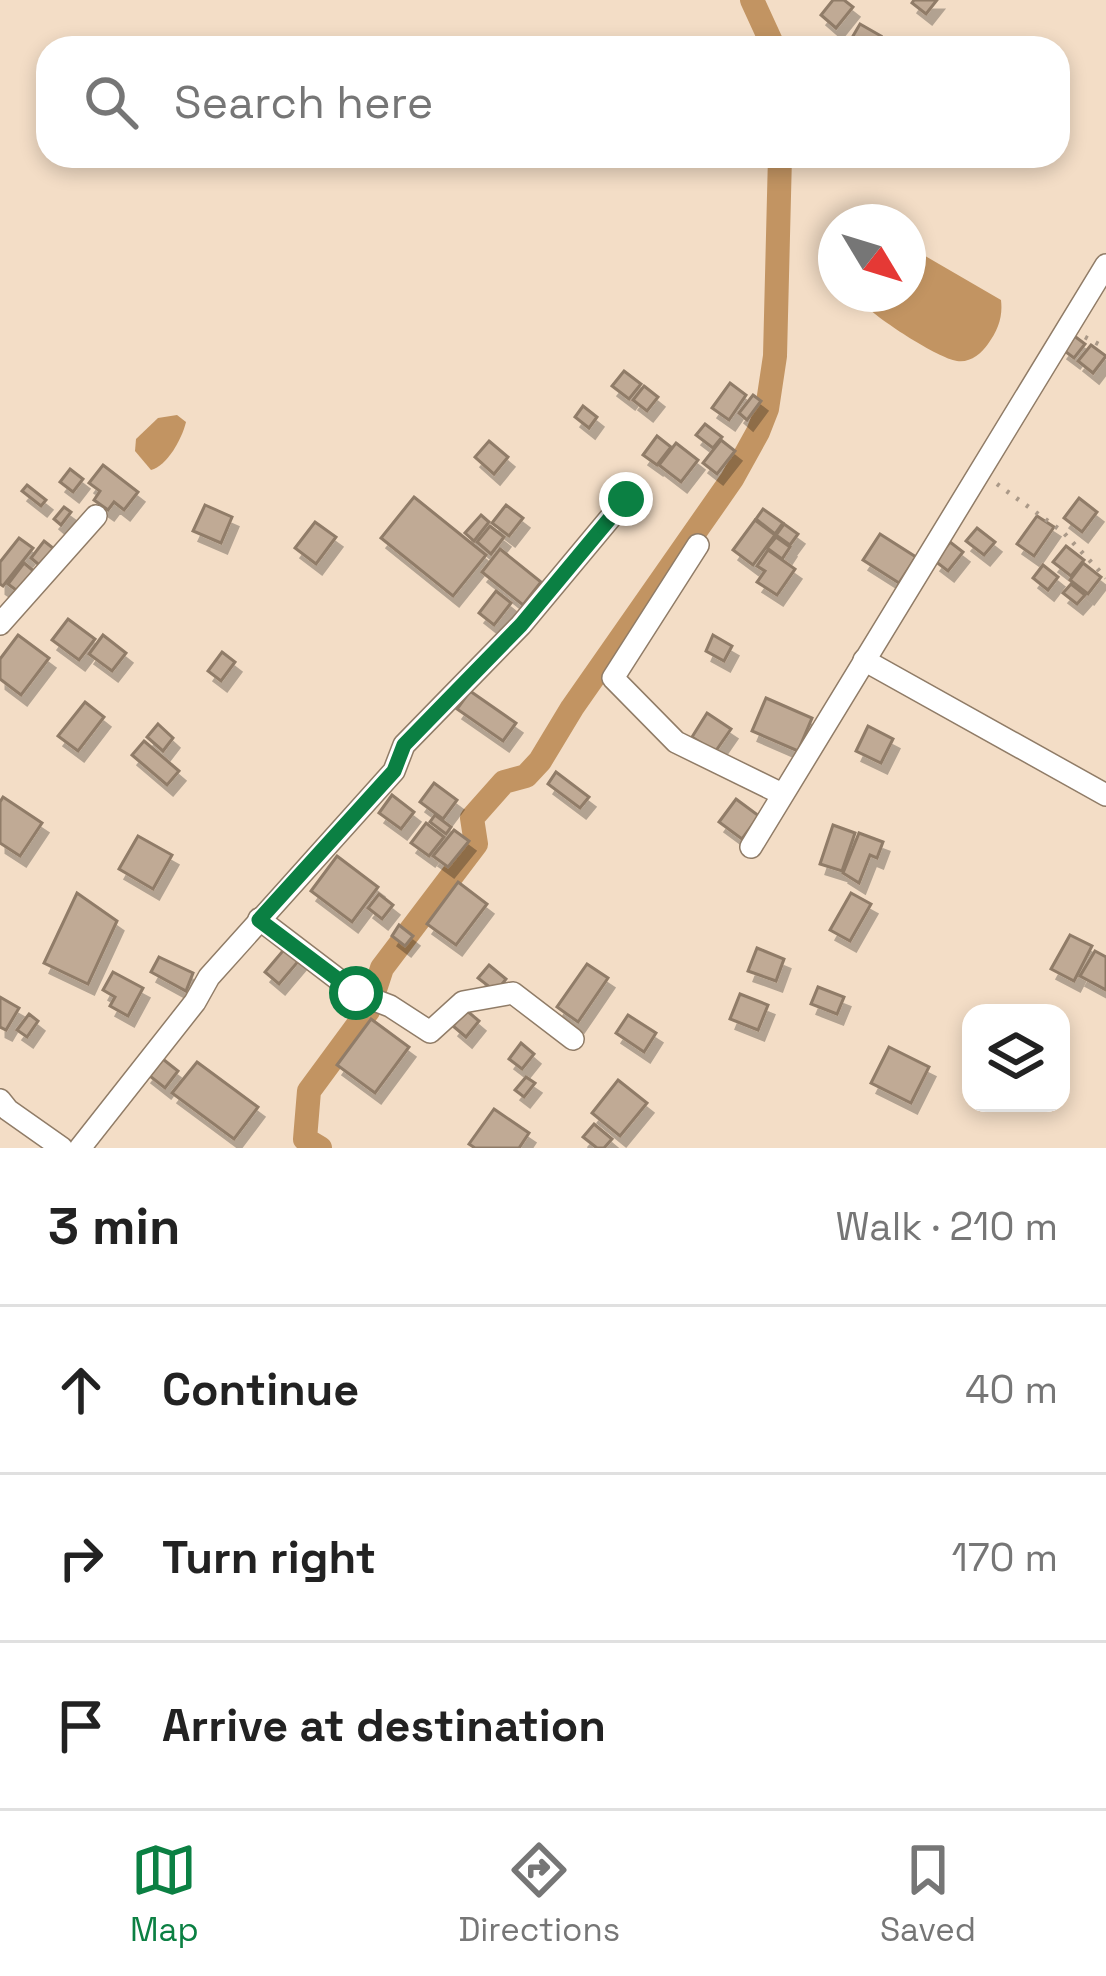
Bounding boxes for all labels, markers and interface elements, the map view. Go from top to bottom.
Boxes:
search box [36,36,1070,168]
icon: search [78,69,144,135]
text: Search here [174,74,433,131]
north arrow [818,204,926,312]
route end [599,472,653,526]
route start [329,966,383,1020]
map controls [962,1004,1070,1112]
button: layers [962,1004,1070,1112]
text: 3 min [48,1194,181,1259]
text: Walk · 210 m [836,1202,1058,1251]
icon: ahead [48,1357,114,1423]
text: Continue [162,1361,359,1418]
text: 40 m [965,1365,1058,1414]
icon: right [48,1525,114,1591]
text: Turn right [162,1529,376,1586]
text: 170 m [951,1533,1058,1582]
icon: arrive [48,1693,114,1759]
text: Arrive at destination [162,1697,606,1754]
tab: Map [130,1837,199,1951]
tab: Directions [458,1837,620,1951]
tab: Saved [880,1837,976,1951]

